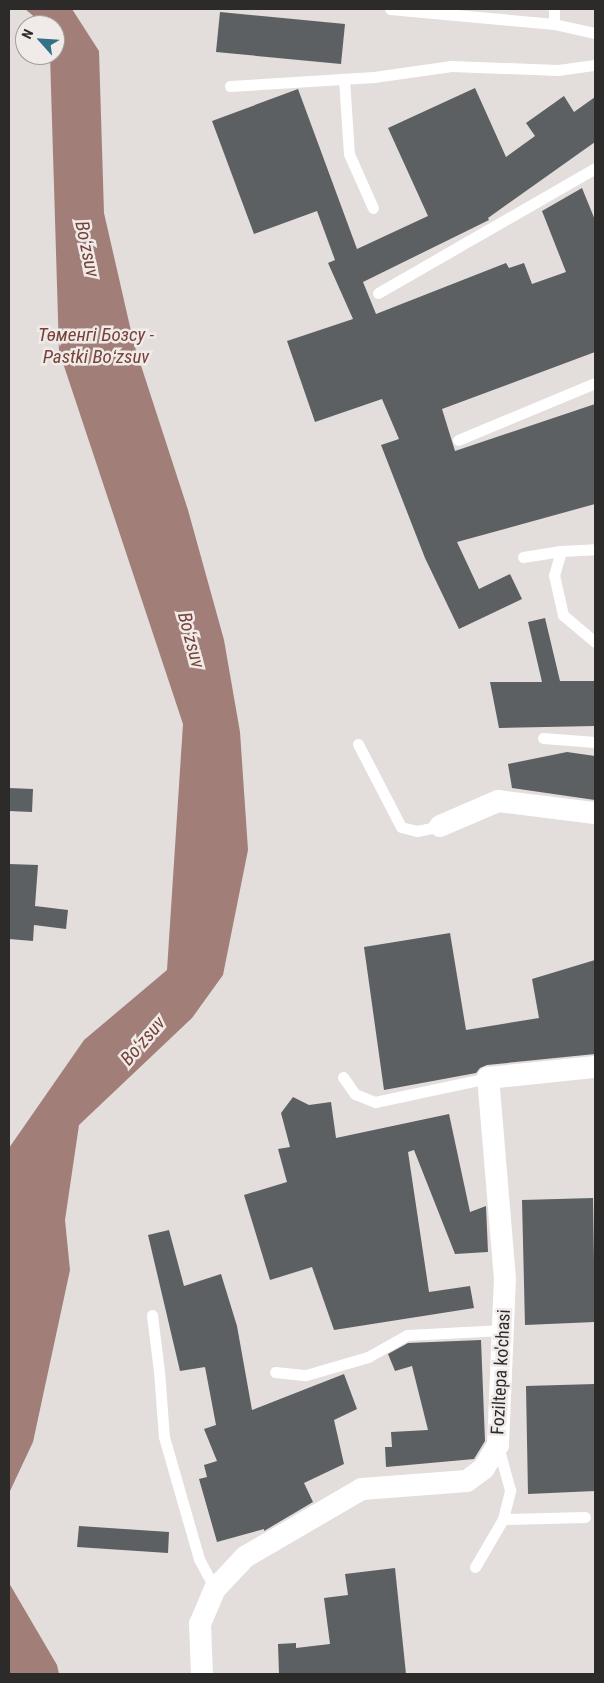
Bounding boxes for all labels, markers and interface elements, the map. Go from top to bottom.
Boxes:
north arrow [15,15,65,65]
text: N [18,27,36,41]
water label: Boʻzsuv [70,219,104,279]
water label: Төменгі Бозсу - Pastki Boʻzsuv [38,324,154,368]
water label: Boʻzsuv [173,610,209,670]
water label: Boʻzsuv [116,1012,170,1070]
street label: Foziltepa ko'chasi [487,1309,515,1435]

